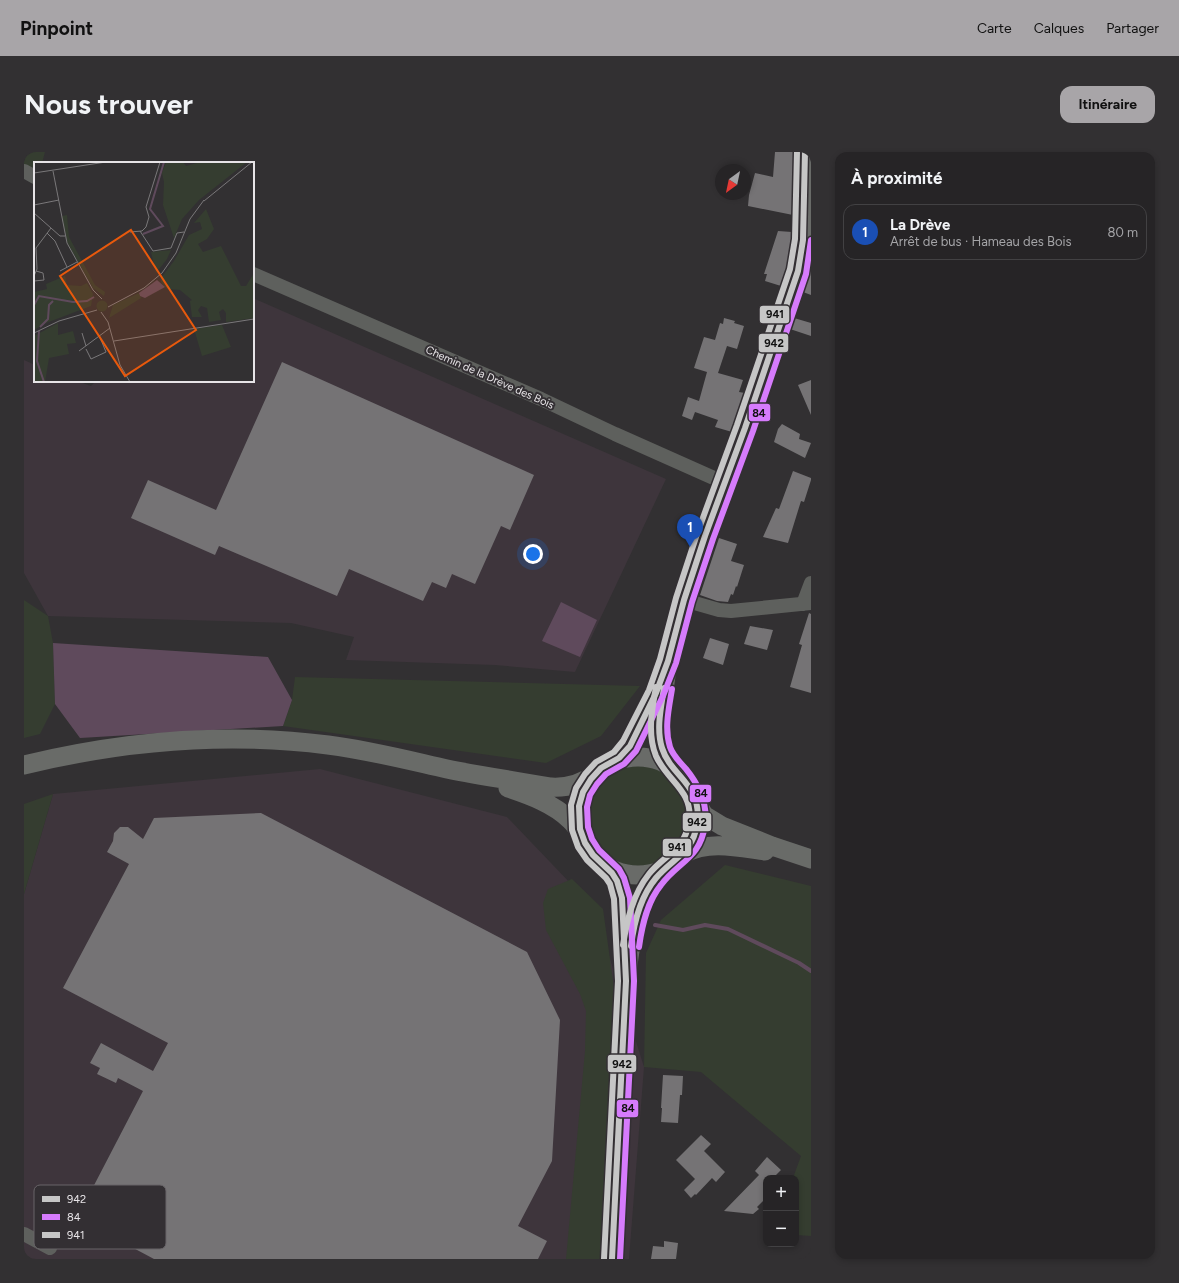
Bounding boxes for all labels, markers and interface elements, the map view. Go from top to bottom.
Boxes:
text: Pinpoint [20,17,93,40]
text: Carte [977,20,1012,37]
text: Calques [1034,20,1084,37]
text: Partager [1106,20,1159,37]
button: Itinéraire [1060,86,1155,123]
text: Nous trouver [24,87,193,121]
inset map [34,162,254,382]
north arrow [715,164,751,200]
text: À proximité [851,168,942,188]
text: La Drève [890,216,950,234]
text: 1 [862,225,868,240]
text: 80 m [1107,225,1138,240]
text: Arrêt de bus · Hameau des Bois [890,234,1072,249]
line badge: 941 [759,305,790,324]
text: 941 [766,308,784,321]
line badge: 942 [758,333,789,353]
text: 942 [764,337,784,350]
street label: Chemin de la Drève des Bois [424,343,556,412]
line badge: 84 [748,403,771,422]
text: 84 [752,407,766,420]
pin: 1 [677,514,703,547]
your location [523,544,543,564]
line badge: 84 [689,784,712,803]
text: 84 [694,787,708,800]
line badge: 942 [682,812,712,832]
text: 942 [687,816,707,829]
line badge: 941 [662,838,692,857]
text: 941 [668,841,686,854]
line badge: 942 [607,1054,637,1073]
text: 942 [612,1058,632,1071]
line badge: 84 [616,1099,639,1118]
text: 84 [621,1102,635,1115]
map controls [763,1175,799,1247]
button: + [763,1175,799,1211]
legend [34,1185,166,1249]
text: 942 [67,1193,86,1206]
text: 84 [67,1211,81,1224]
button: − [763,1211,799,1247]
text: 941 [67,1229,85,1242]

